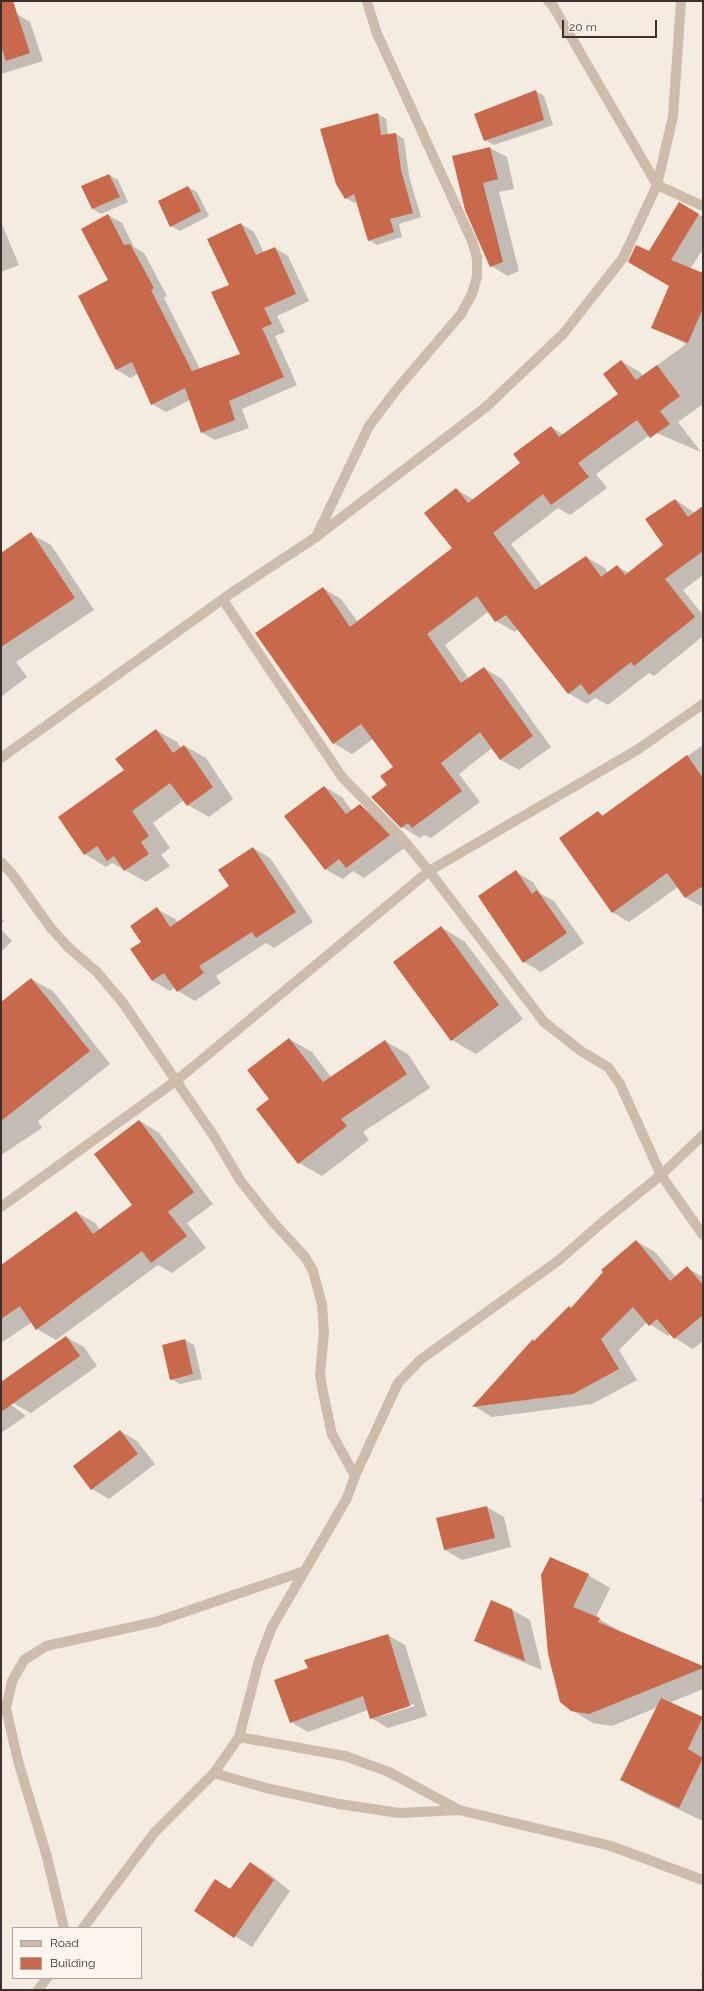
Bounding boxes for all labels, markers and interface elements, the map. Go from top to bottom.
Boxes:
scale bar [564,12,659,38]
text: 20 m [569,20,597,34]
legend [12,1927,142,1979]
text: Road [50,1936,79,1950]
text: Building [50,1956,96,1970]

